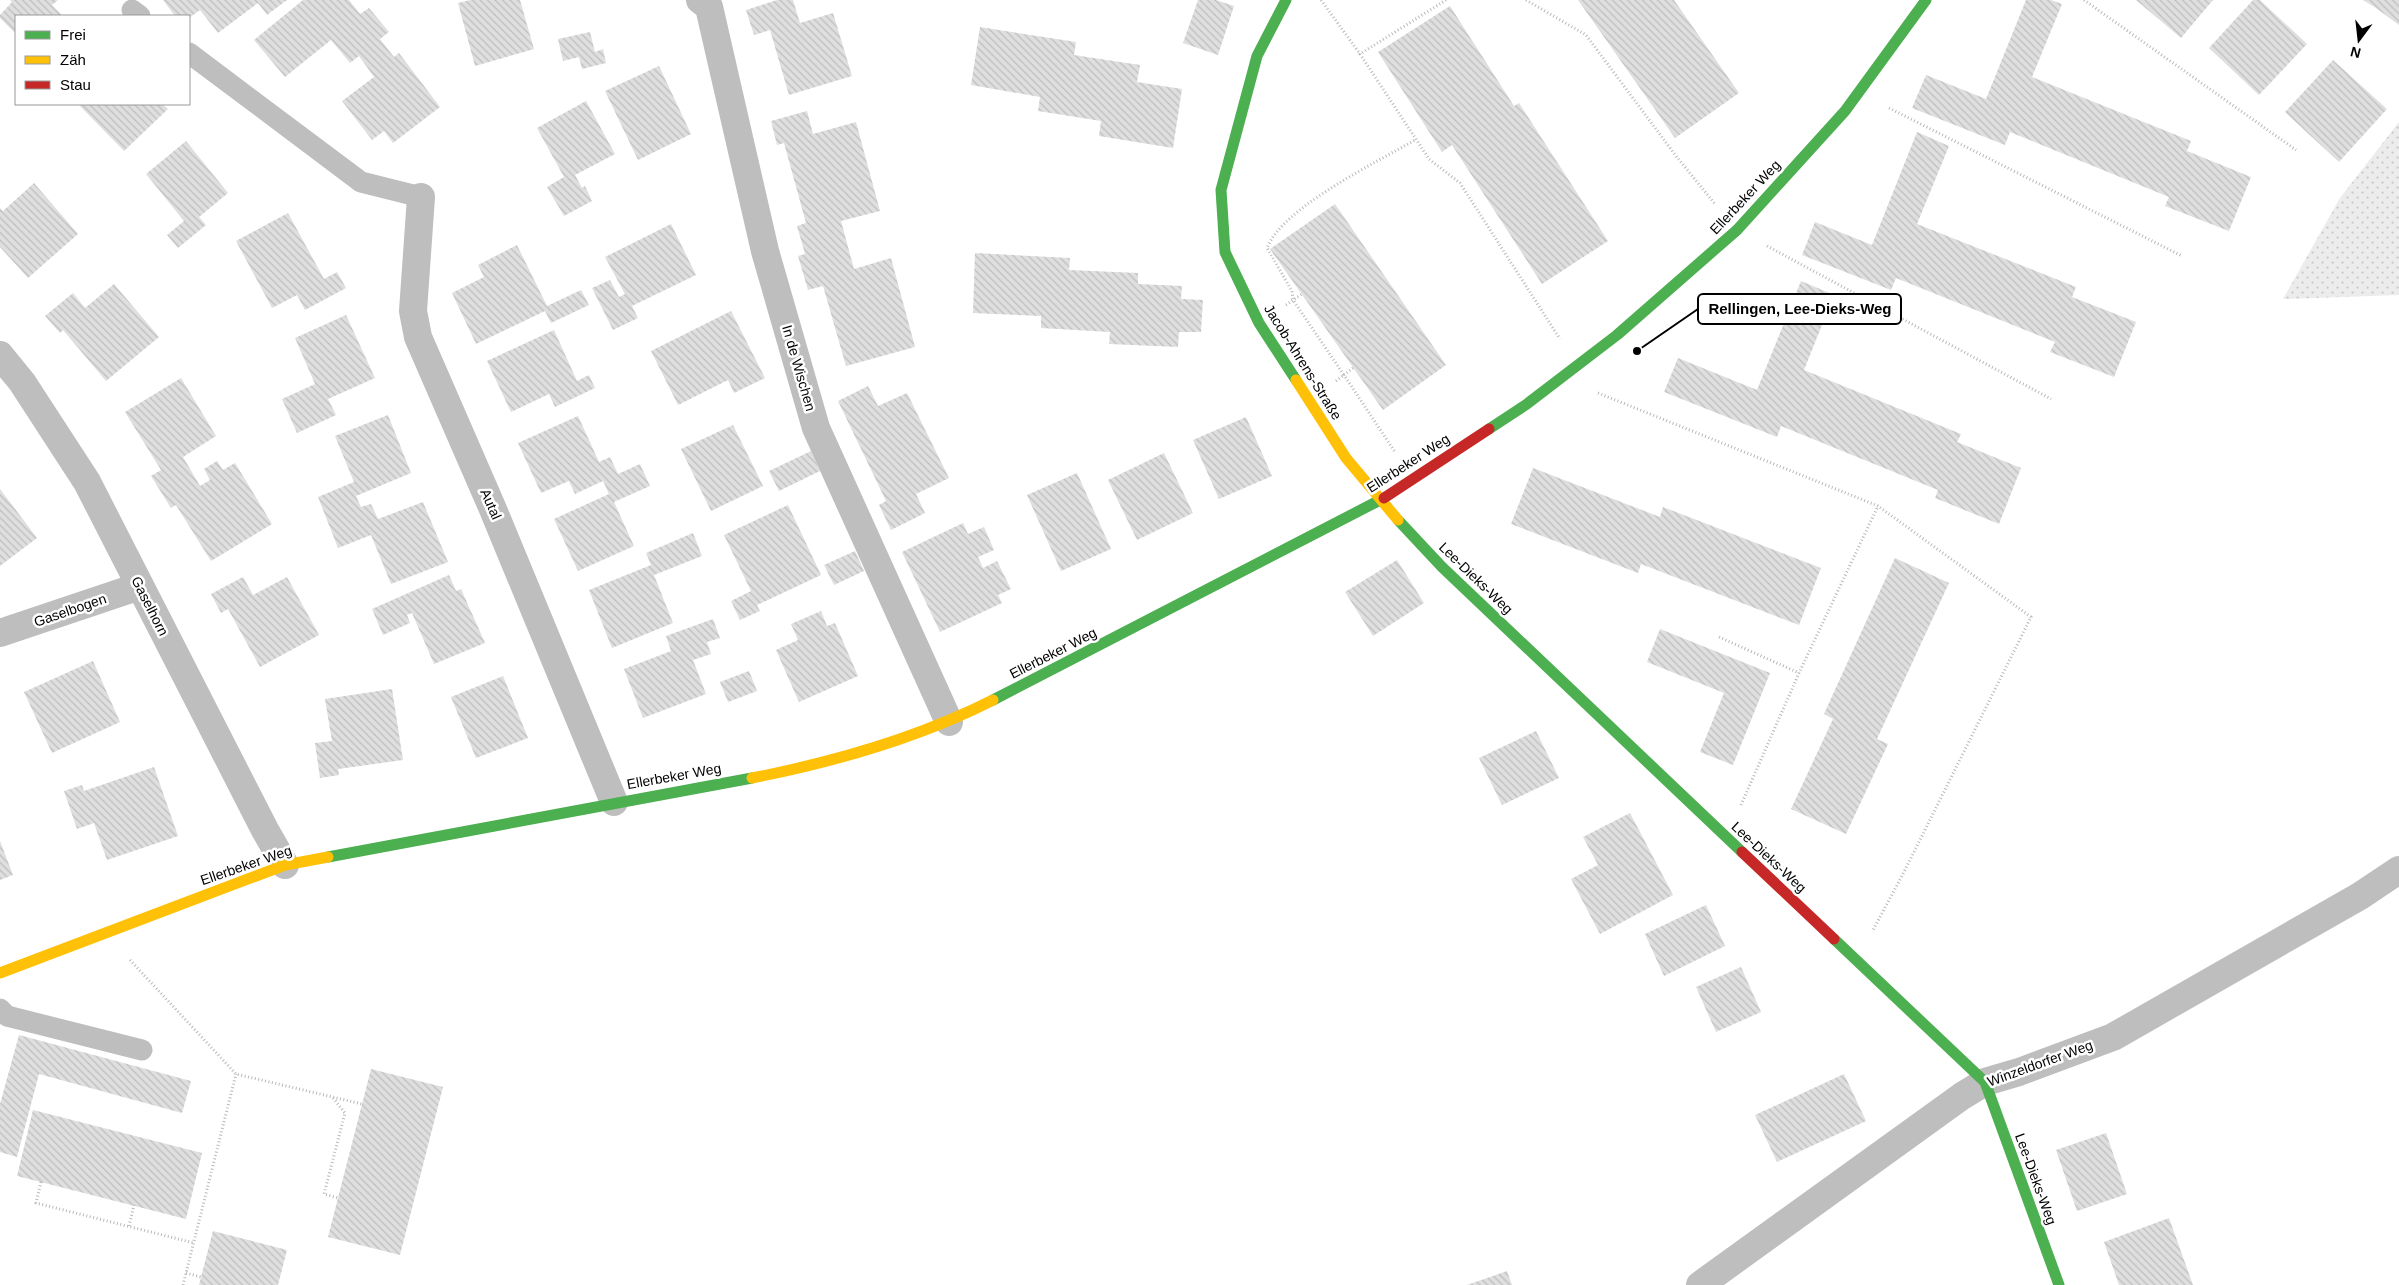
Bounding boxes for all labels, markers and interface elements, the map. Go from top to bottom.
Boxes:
legend [15,15,190,105]
north arrow [2334,15,2384,65]
text: Frei [60,26,86,43]
text: N [2349,44,2363,62]
text: Zäh [60,51,86,68]
text: Stau [60,76,91,93]
street label: Ellerbeker Weg [1707,157,1783,237]
callout: Rellingen, Lee-Dieks-Weg [1698,294,1901,324]
text: Rellingen, Lee-Dieks-Weg [1708,300,1892,317]
street label: Jacob-Ahrens-Straße [1261,301,1345,423]
street label: In de Wischen [779,323,819,413]
street label: Ellerbeker Weg [1364,430,1452,496]
street label: Autal [477,486,505,522]
street label: Lee-Dieks-Weg [1436,539,1516,617]
street label: Gaselhorn [128,574,172,638]
street label: Gaselbogen [32,590,108,630]
street label: Ellerbeker Weg [1007,624,1099,682]
street label: Ellerbeker Weg [626,760,722,792]
street label: Lee-Dieks-Weg [1728,818,1810,896]
street label: Ellerbeker Weg [198,842,294,888]
street label: Winzeldorfer Weg [1985,1036,2095,1090]
street label: Lee-Dieks-Weg [2012,1131,2060,1227]

